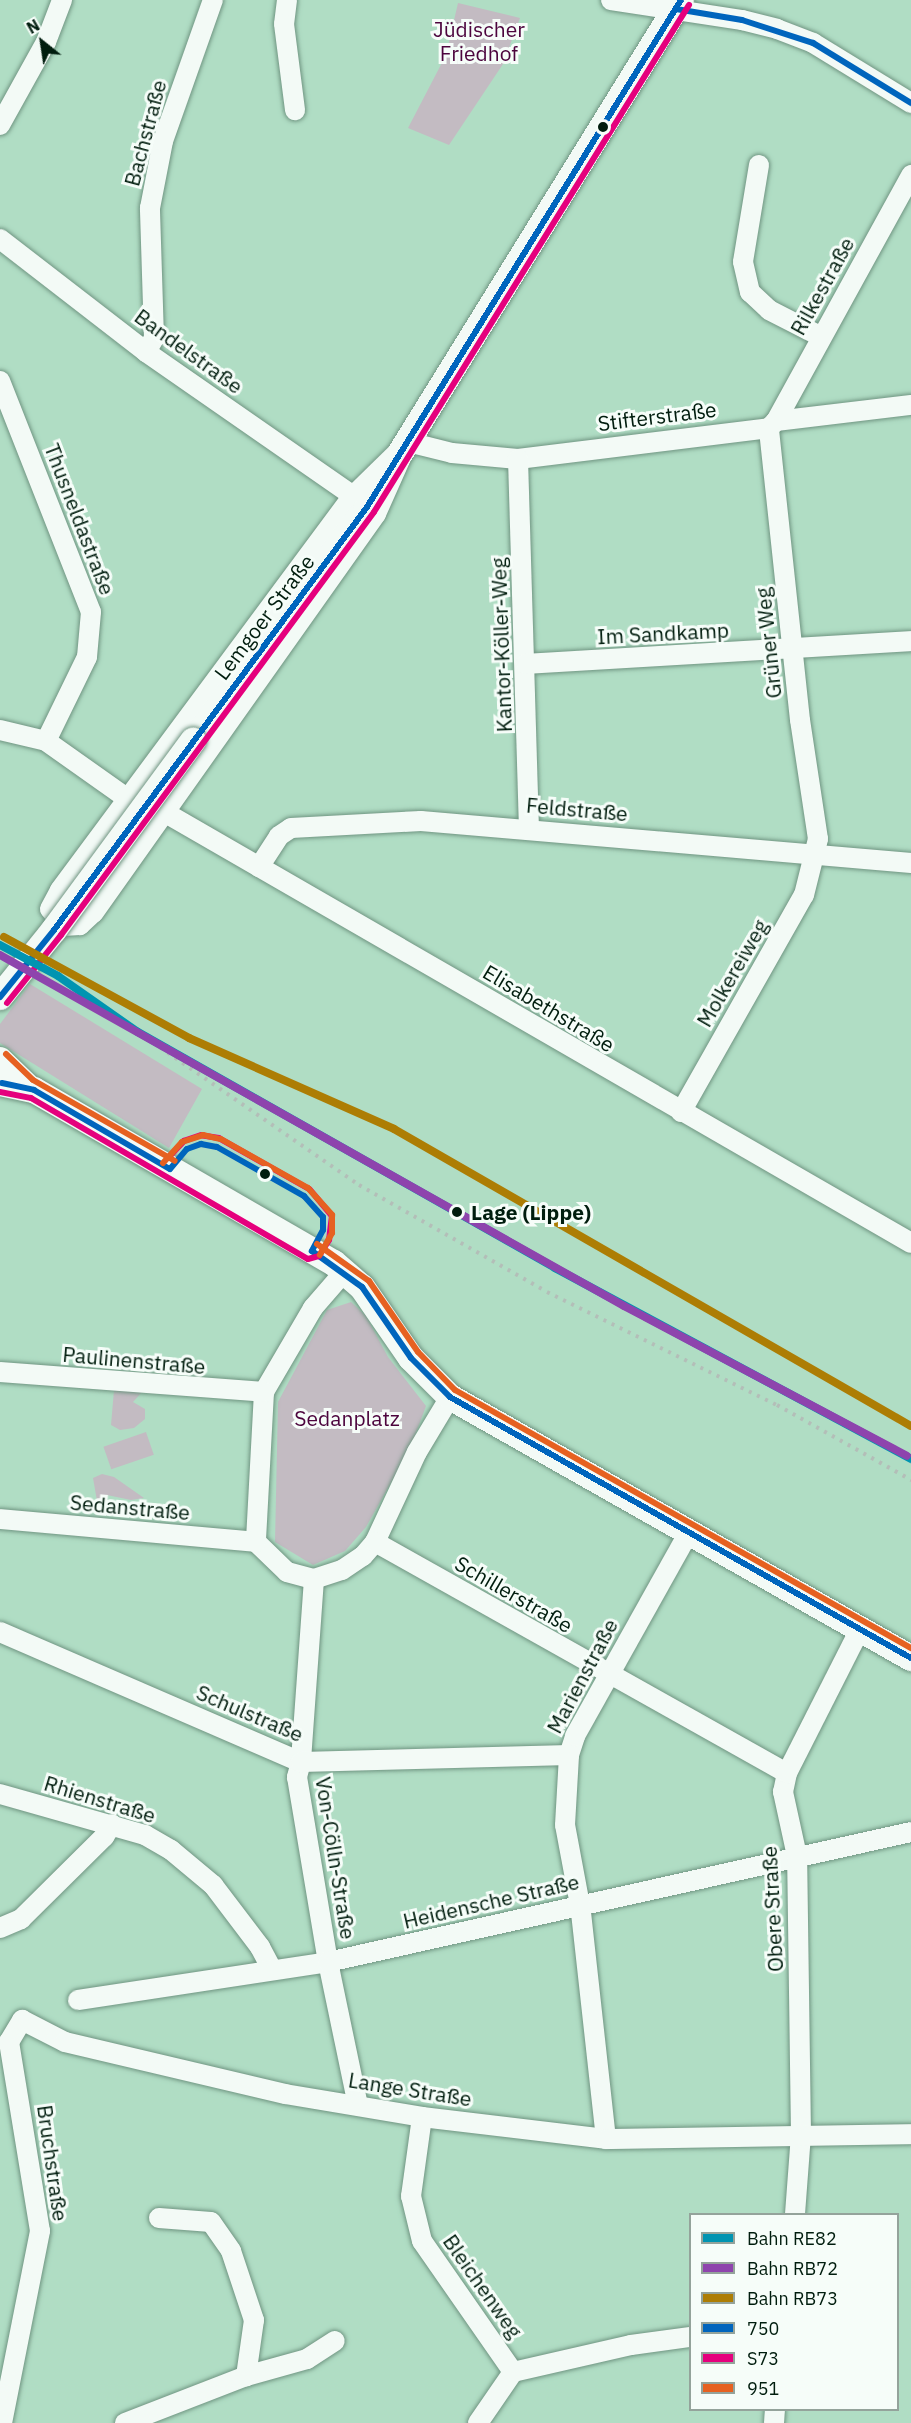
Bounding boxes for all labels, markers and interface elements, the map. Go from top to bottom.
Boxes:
north arrow [12,12,72,72]
text: N [23,15,43,38]
park label: Jüdischer Friedhof [433,16,525,66]
street label: Bachstraße [119,77,171,189]
unlabelled marker [597,121,609,133]
street label: Rilkestraße [785,233,859,339]
street label: Bandelstraße [130,303,248,399]
street label: Stifterstraße [596,396,718,436]
street label: Thusneldastraße [40,440,120,598]
street label: Lemgoer Straße [209,549,319,685]
street label: Kantor-Köller-Weg [485,557,517,733]
street label: Grüner Weg [750,586,786,700]
street label: Im Sandkamp [596,617,730,649]
street label: Feldstraße [525,792,629,826]
street label: Molkereiweg [691,915,773,1031]
street label: Elisabethstraße [479,959,619,1057]
unlabelled marker [259,1168,271,1180]
place label: Lage (Lippe) [471,1199,591,1225]
marker: Lage (Lippe) [448,1203,466,1221]
street label: Paulinenstraße [62,1341,206,1379]
park label: Sedanplatz [294,1405,400,1431]
street label: Sedanstraße [69,1489,191,1525]
street label: Schillerstraße [451,1550,577,1638]
street label: Marienstraße [541,1614,623,1738]
street label: Schulstraße [193,1679,307,1747]
street label: Rhienstraße [41,1770,159,1828]
street label: Von-Cölln-Straße [311,1775,361,1941]
street label: Obere Straße [756,1845,788,1973]
street label: Heidensche Straße [401,1868,581,1934]
street label: Lange Straße [347,2067,473,2111]
street label: Bruchstraße [32,2103,74,2223]
legend [689,2213,899,2411]
text: Bahn RE82 [747,2227,837,2250]
street label: Bleichenweg [438,2229,528,2343]
text: Bahn RB72 [747,2257,838,2280]
text: Bahn RB73 [747,2287,838,2310]
text: 750 [747,2317,779,2340]
text: S73 [747,2347,779,2370]
text: 951 [747,2377,779,2400]

